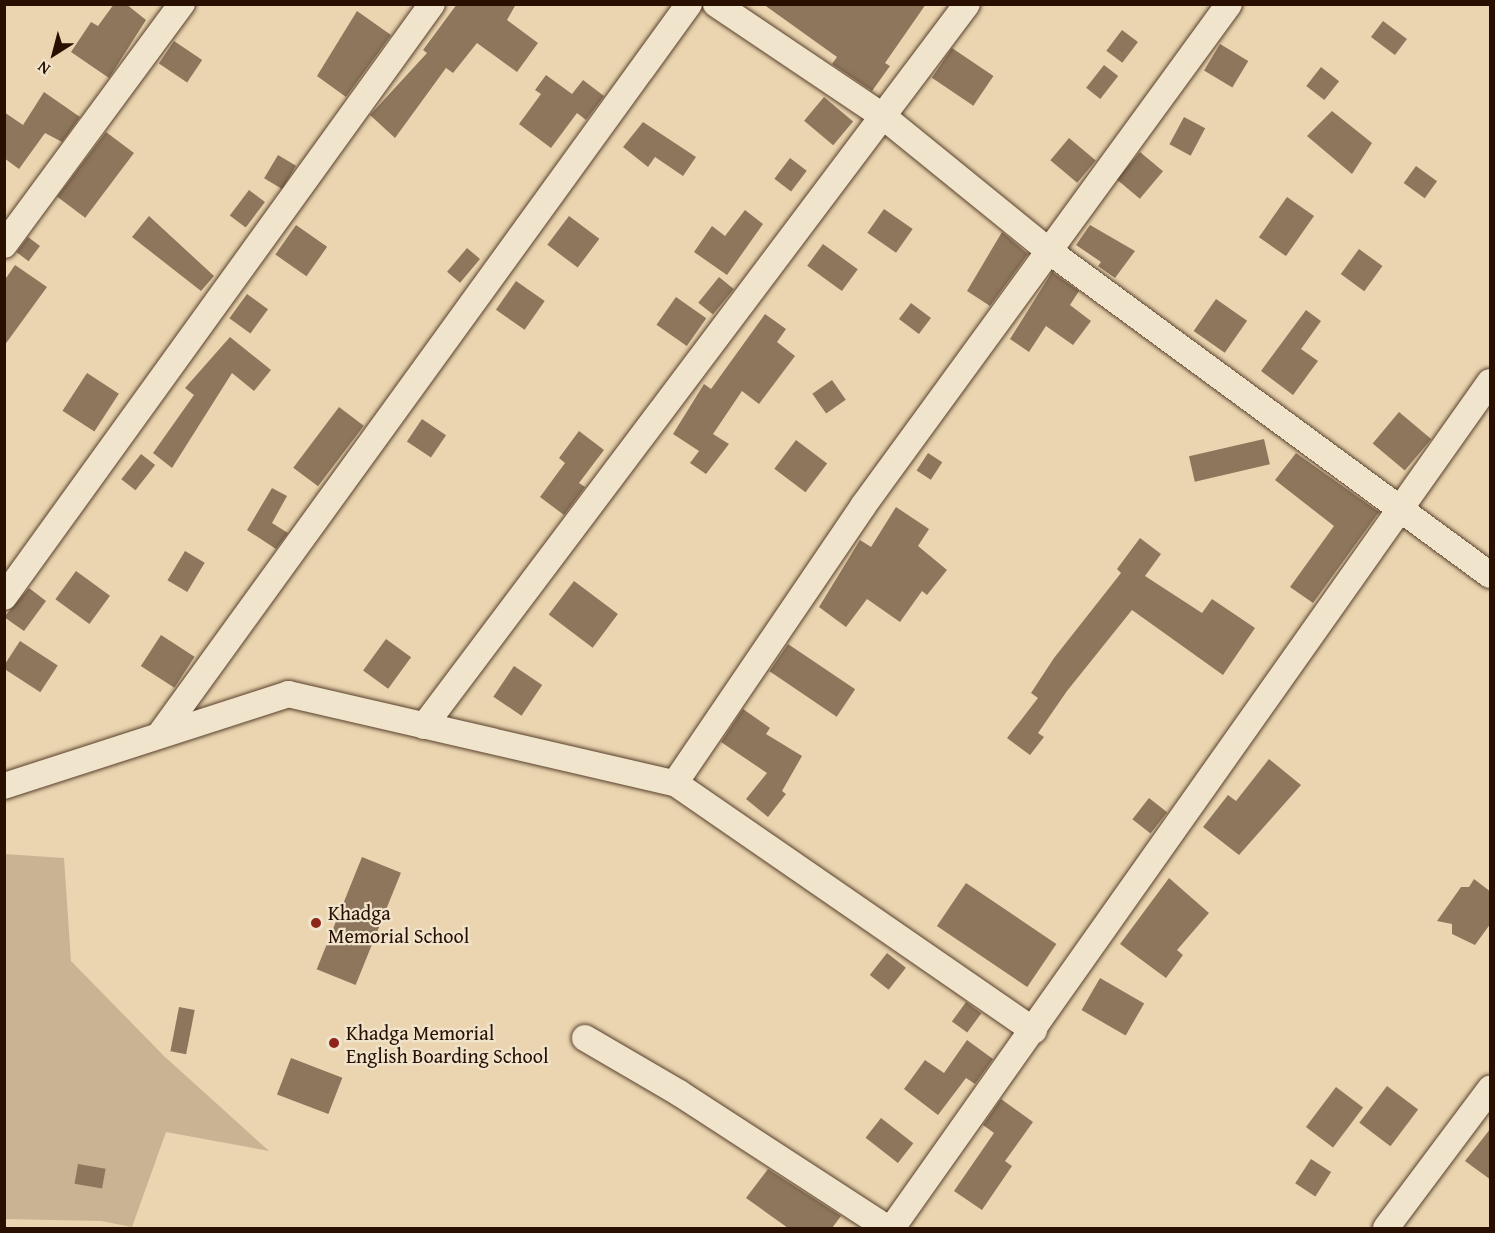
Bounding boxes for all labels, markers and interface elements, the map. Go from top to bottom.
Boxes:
north arrow [24,24,84,84]
text: N [32,56,55,81]
place label: Khadga Memorial School [328,900,469,947]
marker: Khadga Memorial School [309,916,323,930]
place label: Khadga Memorial English Boarding School [346,1020,549,1067]
marker: Khadga Memorial English Boarding School [327,1036,341,1050]

